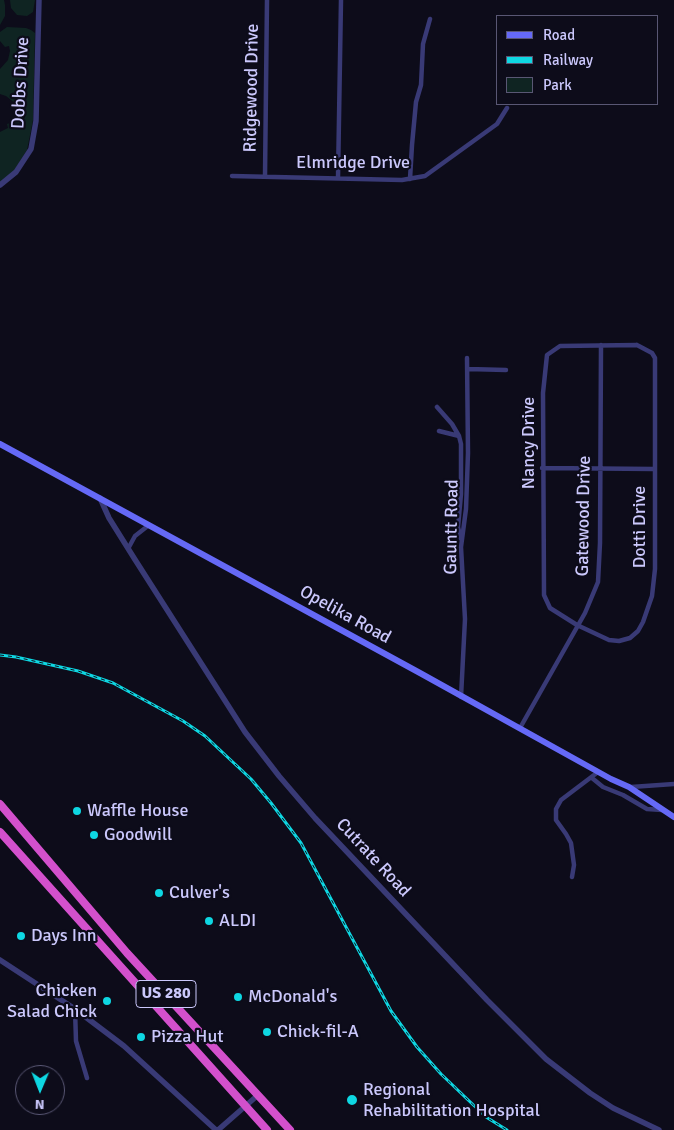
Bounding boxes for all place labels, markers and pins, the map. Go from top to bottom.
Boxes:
place label: Waffle House [87,800,188,822]
marker: Waffle House [71,805,83,817]
place label: Goodwill [104,824,172,846]
marker: Goodwill [88,829,100,841]
place label: Culver's [169,882,230,904]
marker: Culver's [153,887,165,899]
place label: ALDI [219,910,256,932]
marker: ALDI [203,915,215,927]
place label: Days Inn [31,925,97,947]
marker: Days Inn [15,930,27,942]
place label: Chicken Salad Chick [7,980,97,1022]
place label: McDonald's [248,986,337,1008]
marker: McDonald's [232,991,244,1003]
marker: Chicken Salad Chick [101,995,113,1007]
place label: Chick-fil-A [277,1021,359,1043]
place label: Pizza Hut [151,1026,224,1048]
marker: Chick-fil-A [261,1026,273,1038]
marker: Pizza Hut [135,1031,147,1043]
place label: Regional Rehabilitation Hospital [363,1079,540,1122]
marker: Regional Rehabilitation Hospital [345,1093,359,1107]

